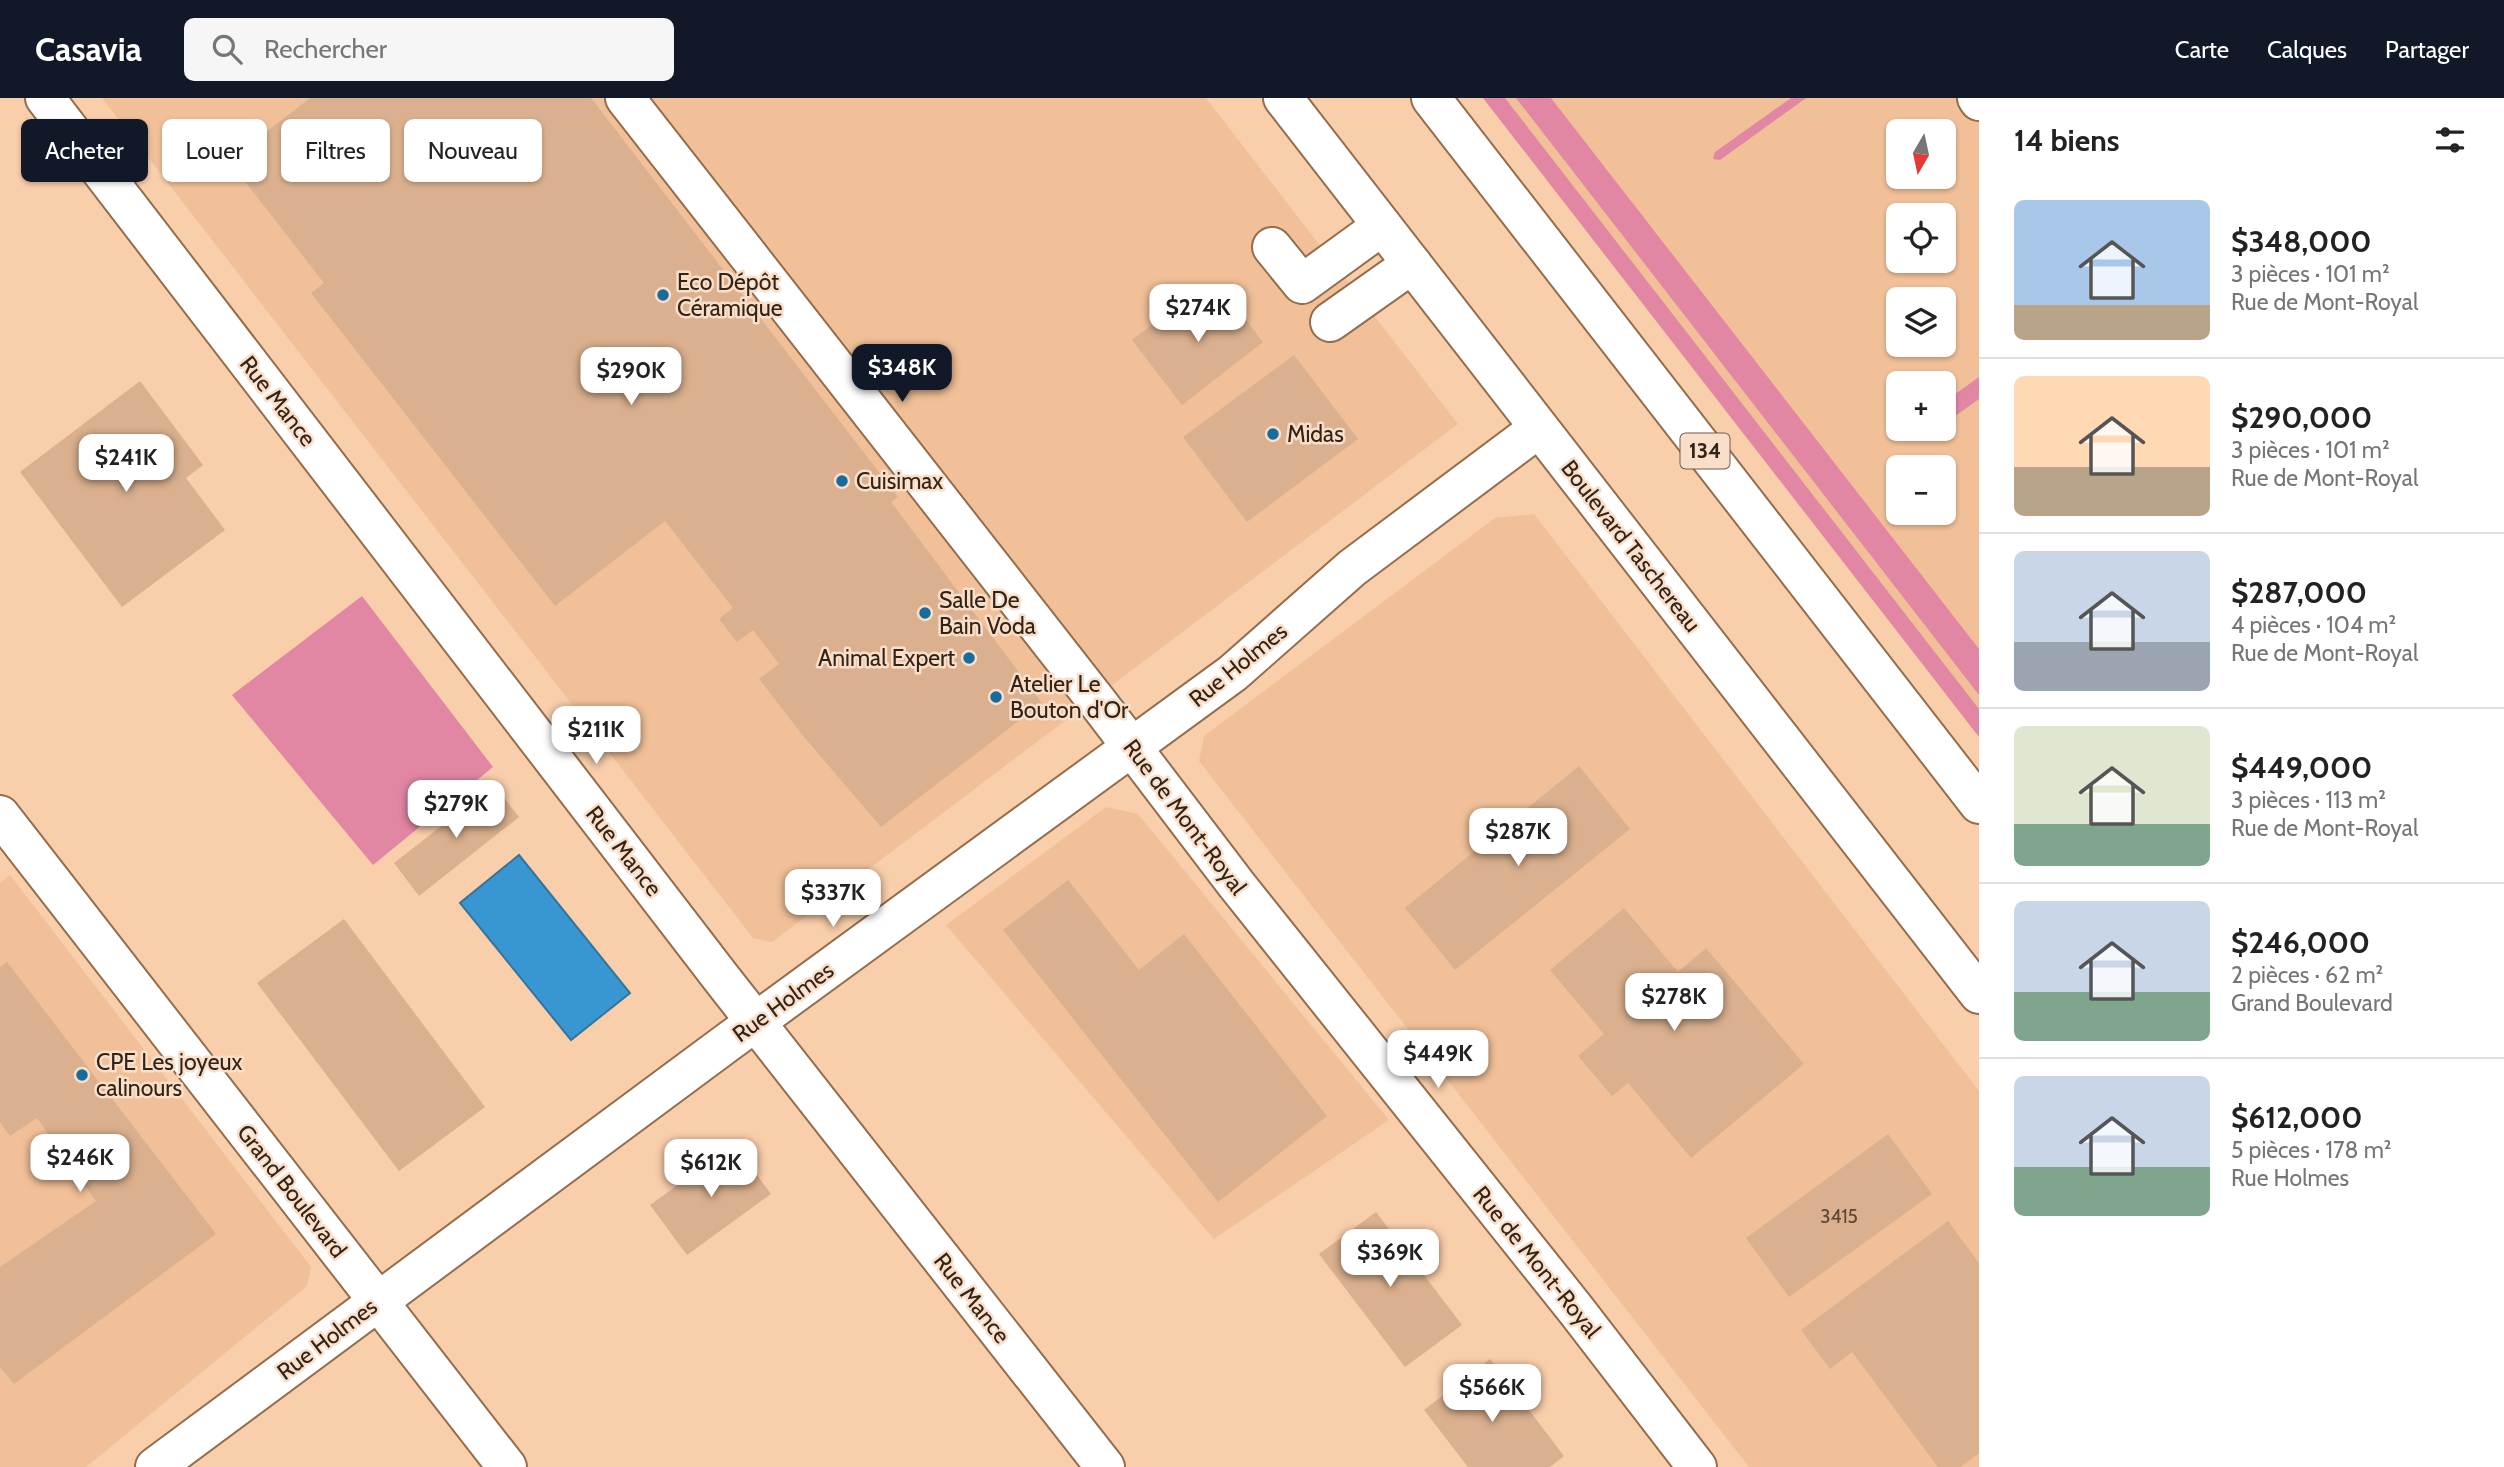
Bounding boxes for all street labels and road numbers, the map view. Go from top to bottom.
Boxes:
street label: Rue Mance [234,350,322,452]
road number: 134 [1680,434,1730,468]
street label: Boulevard Taschereau [1555,454,1707,638]
street label: Rue Holmes [1183,617,1293,713]
street label: Rue de Mont-Royal [1117,734,1253,901]
street label: Rue Mance [580,800,668,902]
street label: Rue Holmes [727,956,839,1048]
street label: Grand Boulevard [231,1119,353,1263]
street label: Rue de Mont-Royal [1467,1180,1607,1344]
street label: Rue Mance [928,1247,1016,1349]
street label: Rue Holmes [271,1292,383,1386]

